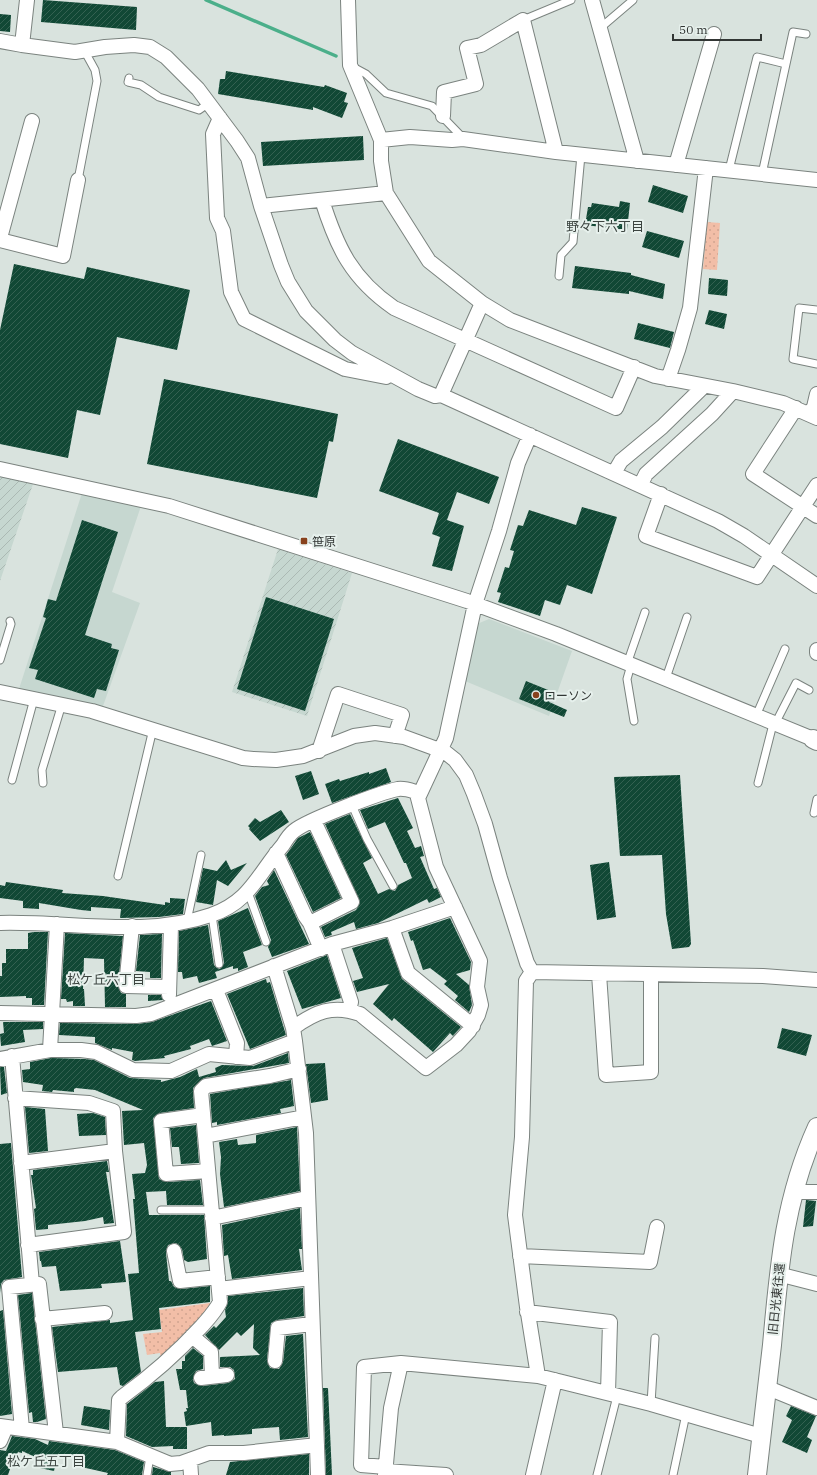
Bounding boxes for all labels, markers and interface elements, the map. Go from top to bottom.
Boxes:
scale bar [673,16,761,42]
text: 50 m [679,22,708,37]
district label: 野々下六丁目 [566,218,644,235]
place label: 笹原 [312,534,336,549]
marker: 笹原 [299,536,309,546]
place label: ローソン [544,688,592,703]
marker: ローソン [531,690,541,700]
district label: 松ケ丘六丁目 [67,971,145,988]
street label: 旧日光東往還 [765,1262,787,1336]
district label: 松ケ丘五丁目 [7,1453,85,1470]

